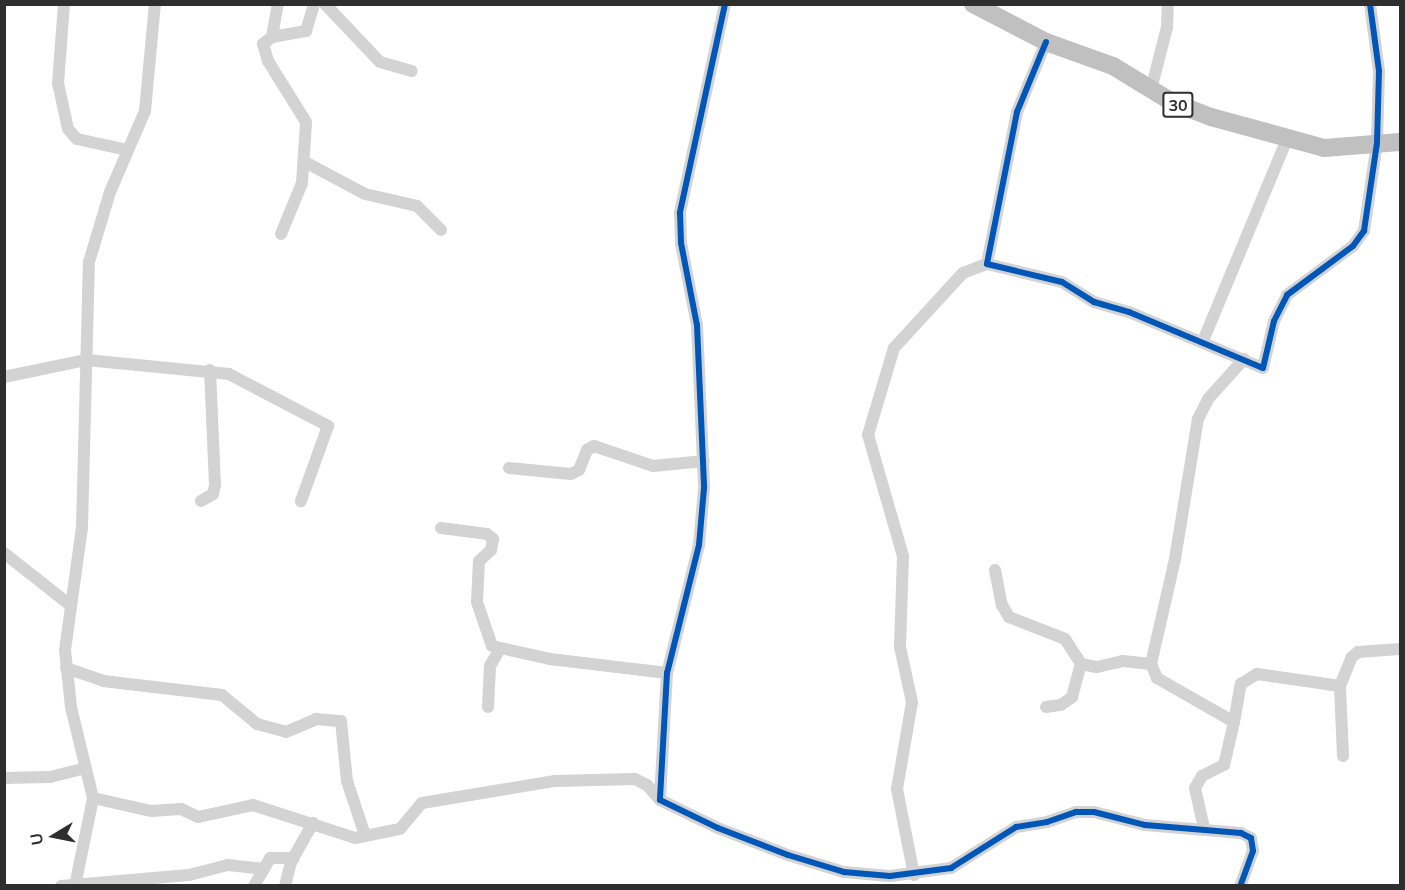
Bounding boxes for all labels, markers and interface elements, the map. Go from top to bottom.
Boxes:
road number: 30 [1162,92,1194,118]
north arrow [24,806,84,866]
text: U [25,832,47,847]

